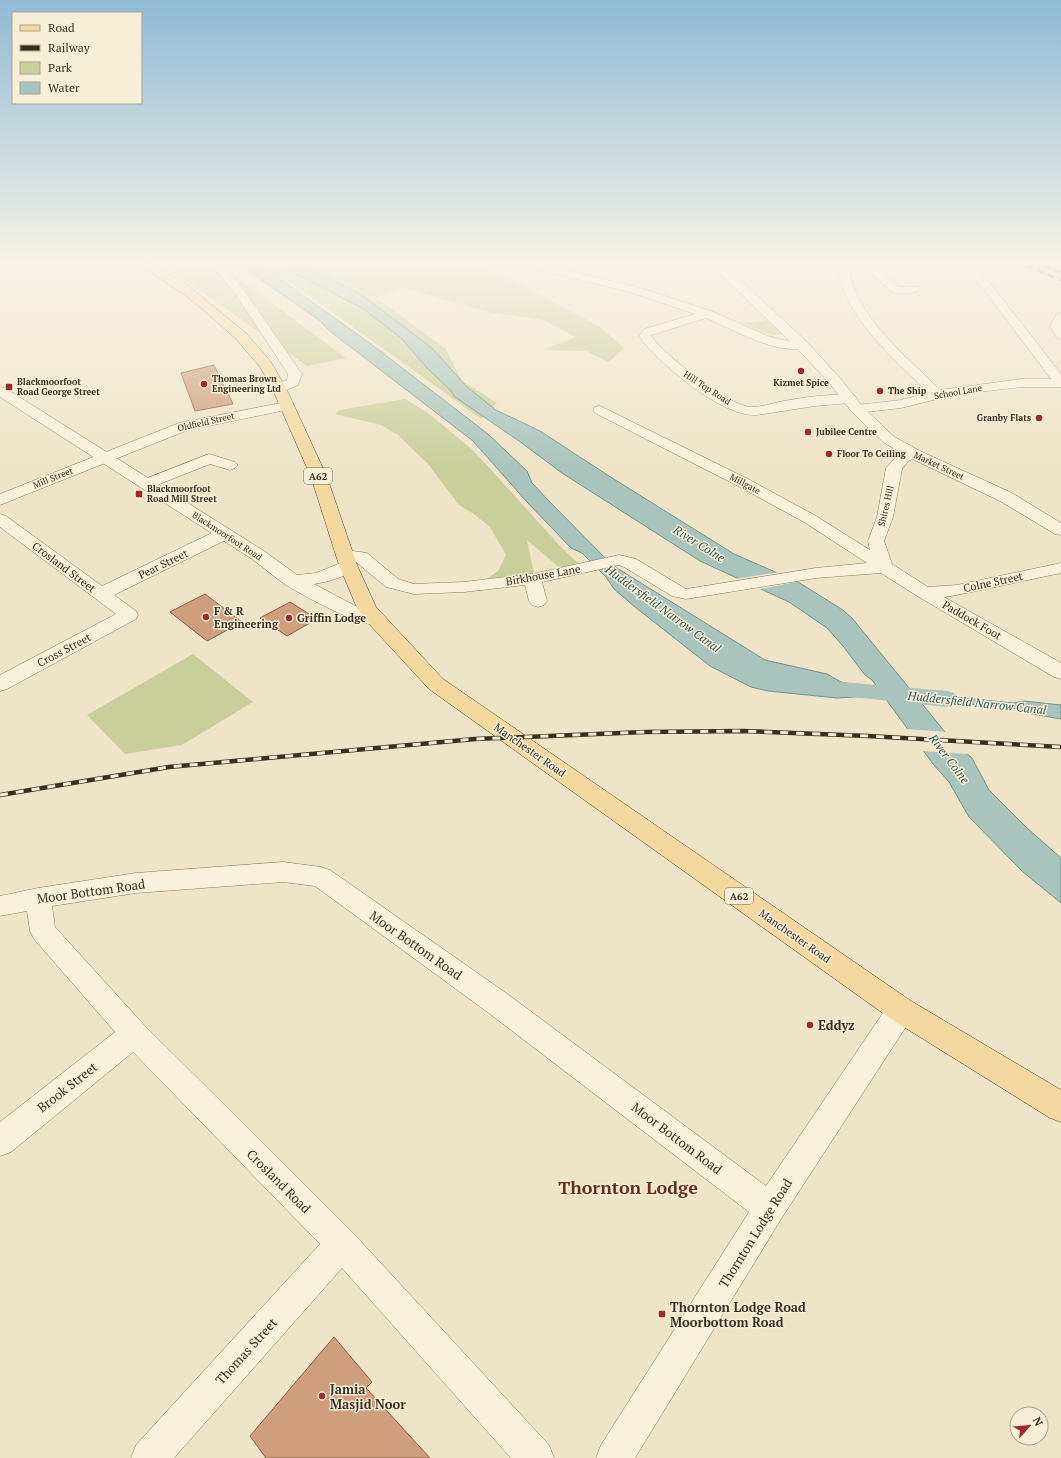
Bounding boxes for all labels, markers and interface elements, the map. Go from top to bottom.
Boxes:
legend [12,12,142,104]
text: Road [48,20,75,35]
text: Railway [48,40,91,55]
text: Park [48,60,73,75]
text: Water [48,80,80,95]
marker: Kizmet Spice [796,366,806,376]
street label: Hill Top Road [681,368,733,408]
place label: Thomas Brown Engineering Ltd [212,373,282,395]
place label: Blackmoorfoot Road George Street [17,376,100,398]
place label: Kizmet Spice [773,377,829,389]
marker: Thomas Brown Engineering Ltd [199,379,209,389]
marker: Blackmoorfoot Road George Street [4,382,14,392]
street label: School Lane [933,382,983,402]
place label: The Ship [888,385,927,397]
marker: The Ship [875,386,885,396]
street label: Oldfield Street [176,409,236,434]
place label: Granby Flats [977,412,1031,424]
marker: Granby Flats [1034,413,1044,423]
place label: Jubilee Centre [816,426,877,438]
marker: Jubilee Centre [803,427,813,437]
place label: Floor To Ceiling [837,448,907,460]
marker: Floor To Ceiling [824,449,834,459]
street label: Market Street [912,449,967,483]
street label: Mill Street [31,464,75,491]
road number: A62 [304,468,332,484]
street label: Millgate [728,471,763,497]
place label: Blackmoorfoot Road Mill Street [147,483,217,505]
street label: Shires Hill [875,484,897,528]
marker: Blackmoorfoot Road Mill Street [134,489,144,499]
street label: Blackmoorfoot Road [190,509,264,563]
water label: River Colne [670,521,728,566]
street label: Crosland Street [30,539,98,595]
street label: Pear Street [136,546,190,582]
street label: Birkhouse Lane [505,561,582,588]
water label: Huddersfield Narrow Canal [602,561,725,656]
street label: Colne Street [962,569,1024,595]
street label: Paddock Foot [940,597,1004,643]
place label: F & R Engineering [214,604,279,631]
place label: Griffin Lodge [297,611,366,625]
marker: F & R Engineering [201,612,211,622]
marker: Griffin Lodge [284,613,294,623]
street label: Cross Street [35,630,93,670]
water label: Huddersfield Narrow Canal [906,688,1048,717]
street label: Manchester Road [491,720,569,780]
water label: River Colne [925,730,973,787]
street label: Moor Bottom Road [36,874,146,908]
road number: A62 [725,888,753,904]
street label: Moor Bottom Road [366,906,466,984]
street label: Manchester Road [756,906,834,966]
place label: Eddyz [818,1016,855,1034]
marker: Eddyz [805,1020,815,1030]
street label: Brook Street [33,1058,101,1116]
street label: Moor Bottom Road [628,1098,726,1178]
street label: Crosland Road [243,1145,315,1217]
district label: Thornton Lodge [558,1175,698,1199]
street label: Thornton Lodge Road [714,1175,796,1291]
place label: Thornton Lodge Road Moorbottom Road [670,1298,806,1331]
marker: Thornton Lodge Road Moorbottom Road [657,1309,667,1319]
street label: Thomas Street [211,1314,281,1388]
place label: Jamia Masjid Noor [330,1380,406,1413]
marker: Jamia Masjid Noor [317,1391,327,1401]
north arrow [1009,1406,1049,1446]
text: N [1030,1415,1046,1429]

